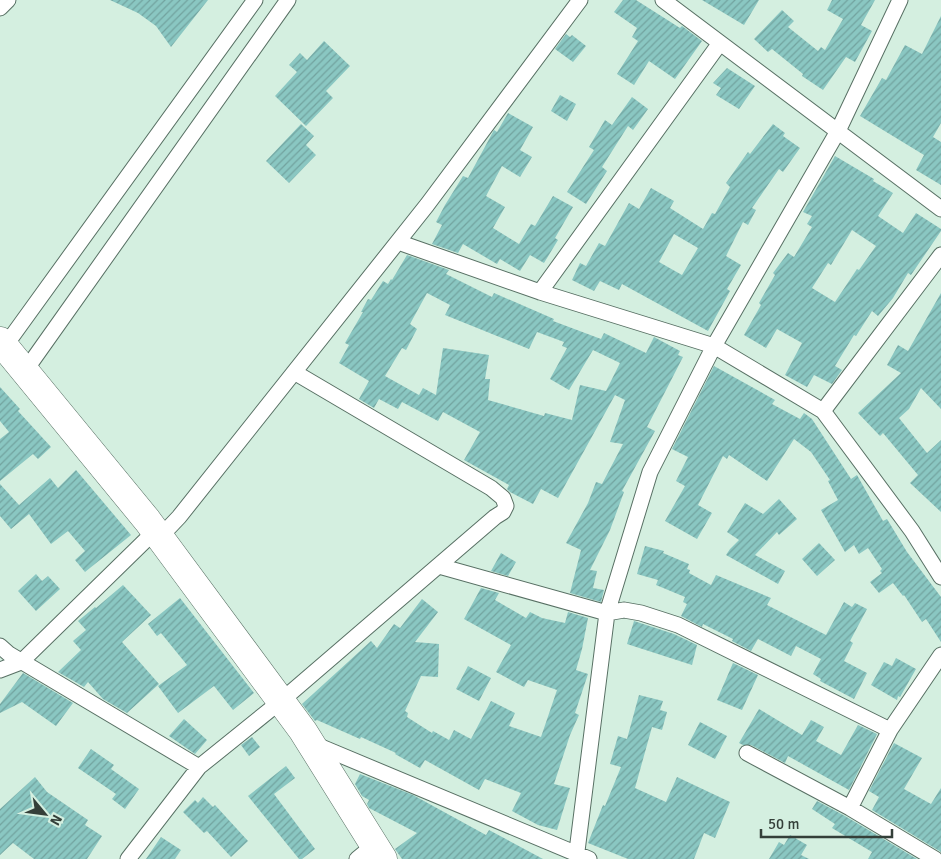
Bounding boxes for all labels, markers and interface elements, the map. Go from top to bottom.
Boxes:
north arrow [20,789,70,839]
scale bar [761,806,892,838]
text: N [46,812,66,828]
text: 50 m [768,815,799,833]

